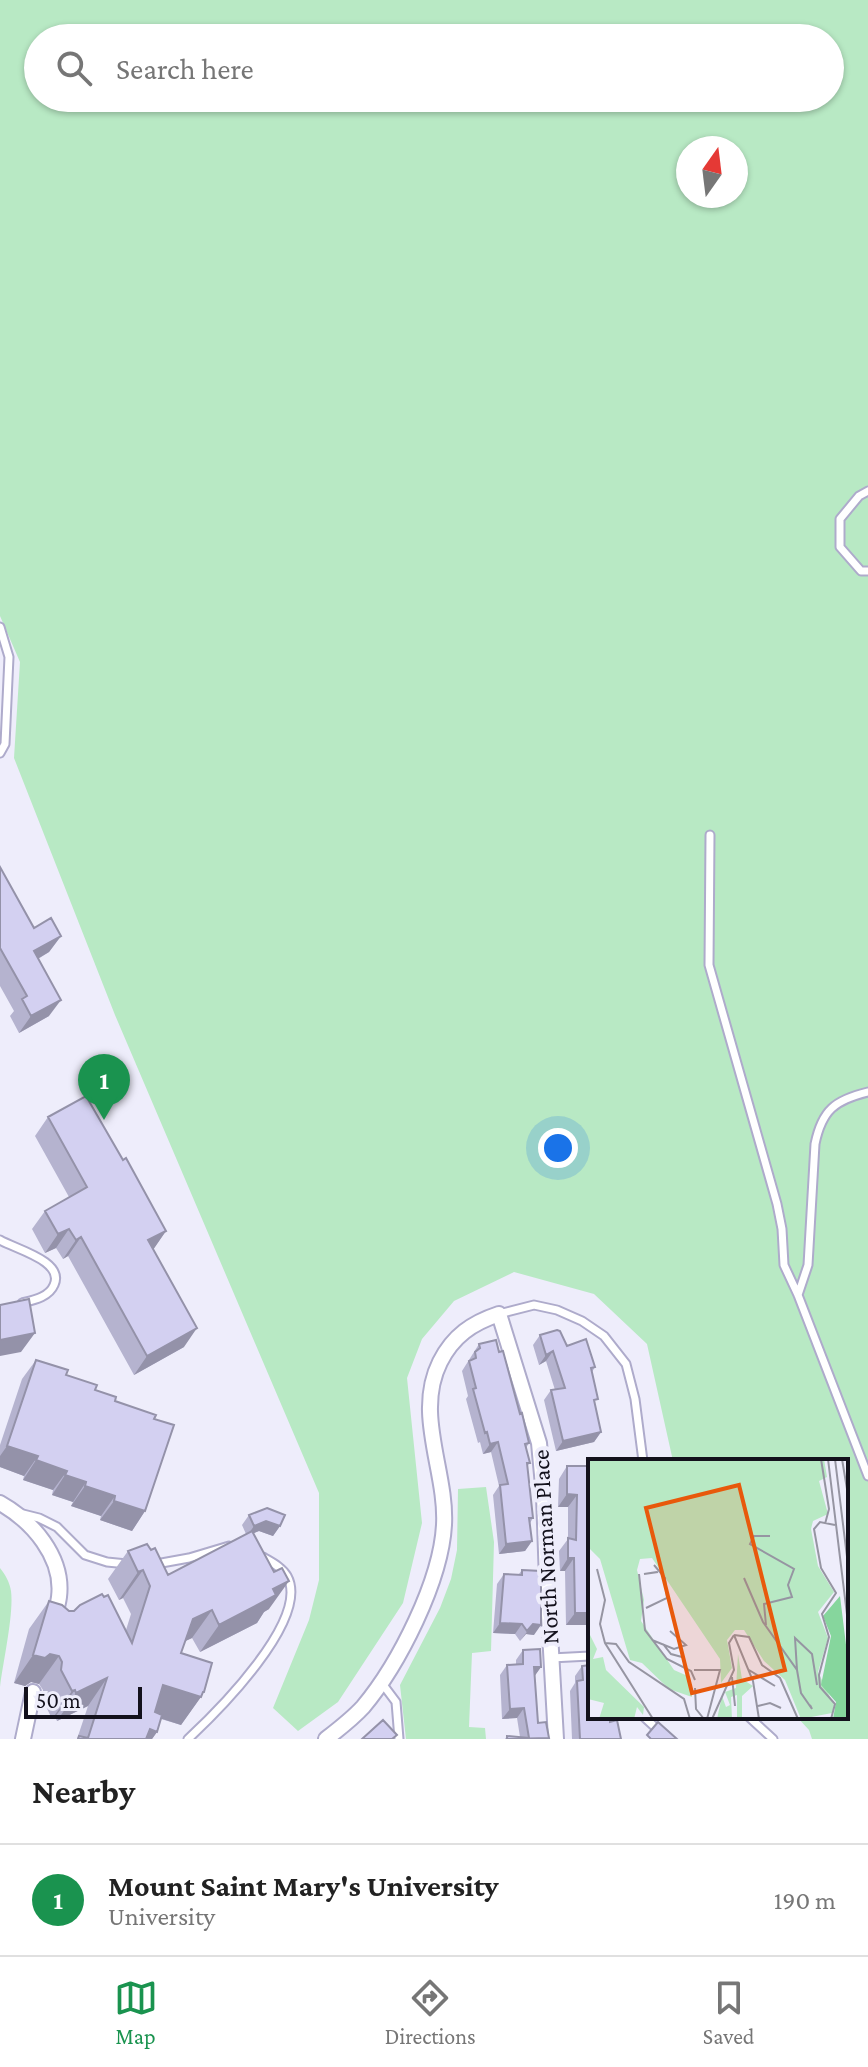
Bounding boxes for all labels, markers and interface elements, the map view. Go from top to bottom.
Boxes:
search box [24,24,844,112]
icon: search [52,46,96,90]
text: Search here [116,52,254,85]
north arrow [676,136,748,208]
pin: 1 [78,1054,130,1120]
your location [538,1128,578,1168]
street label: North Norman Place [526,1449,564,1645]
inset map [588,1459,848,1719]
scale bar [24,1683,142,1719]
text: 50 m [36,1688,81,1713]
text: Nearby [32,1773,135,1810]
text: Mount Saint Mary's University [108,1869,499,1902]
text: 1 [53,1886,63,1915]
text: 190 m [774,1886,836,1915]
text: University [108,1902,215,1931]
tab: Map [114,1976,158,2049]
tab: Directions [385,1976,476,2049]
tab: Saved [703,1976,754,2049]

